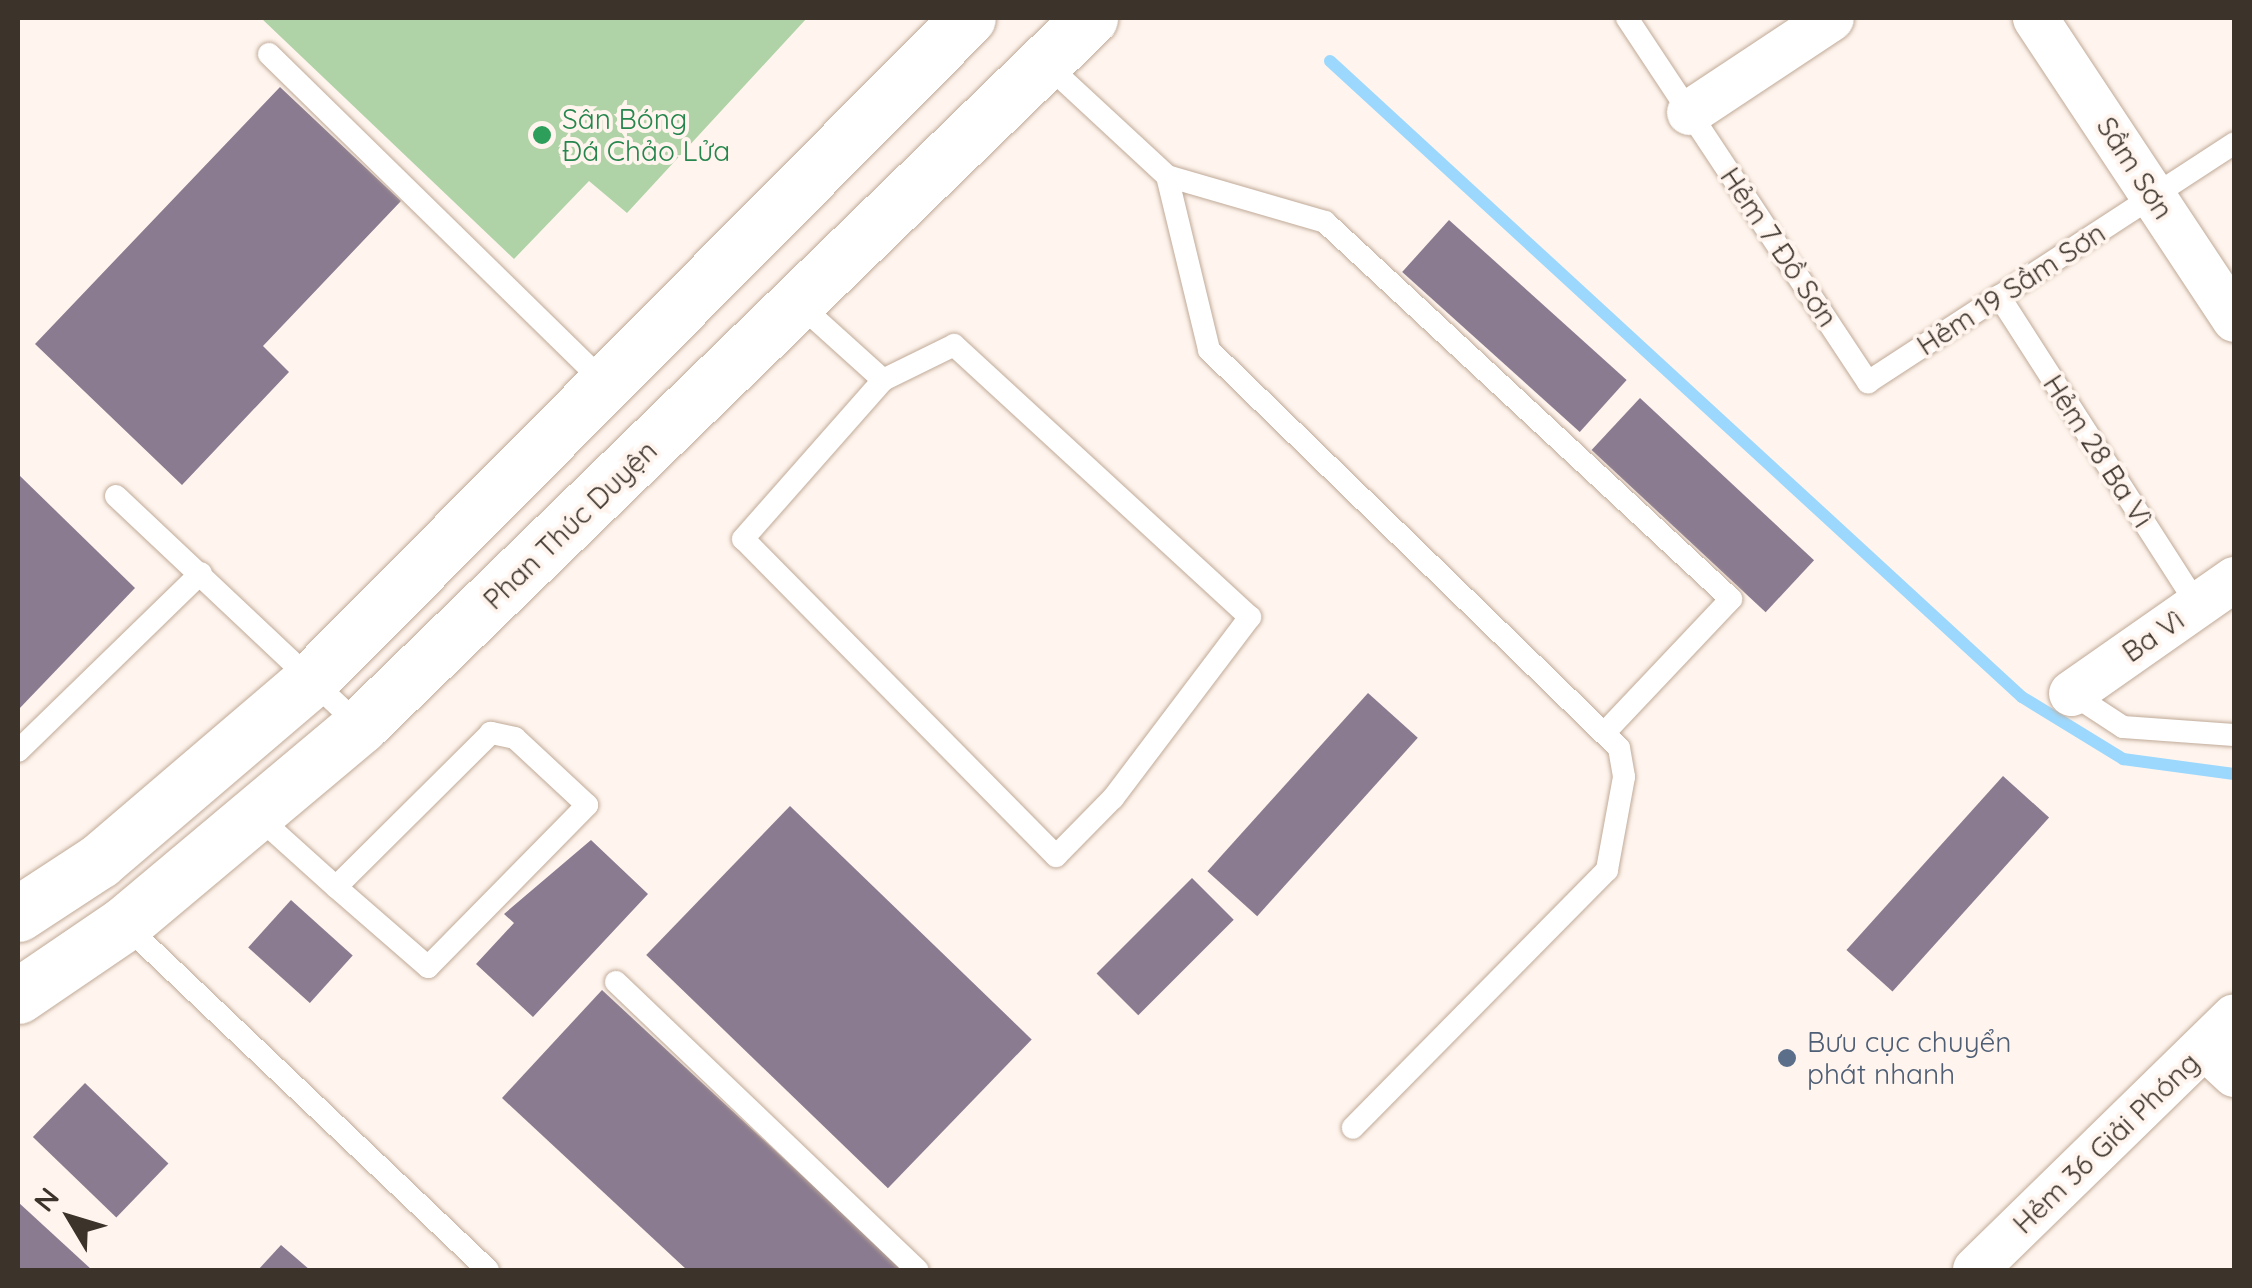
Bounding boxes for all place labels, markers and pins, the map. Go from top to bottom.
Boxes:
place label: Sân Bóng Đá Chảo Lửa [562,102,730,168]
marker: Sân Bóng Đá Chảo Lửa [531,124,553,146]
place label: Bưu cục chuyển phát nhanh [1807,1025,2011,1091]
marker: Bưu cục chuyển phát nhanh [1776,1047,1798,1069]

